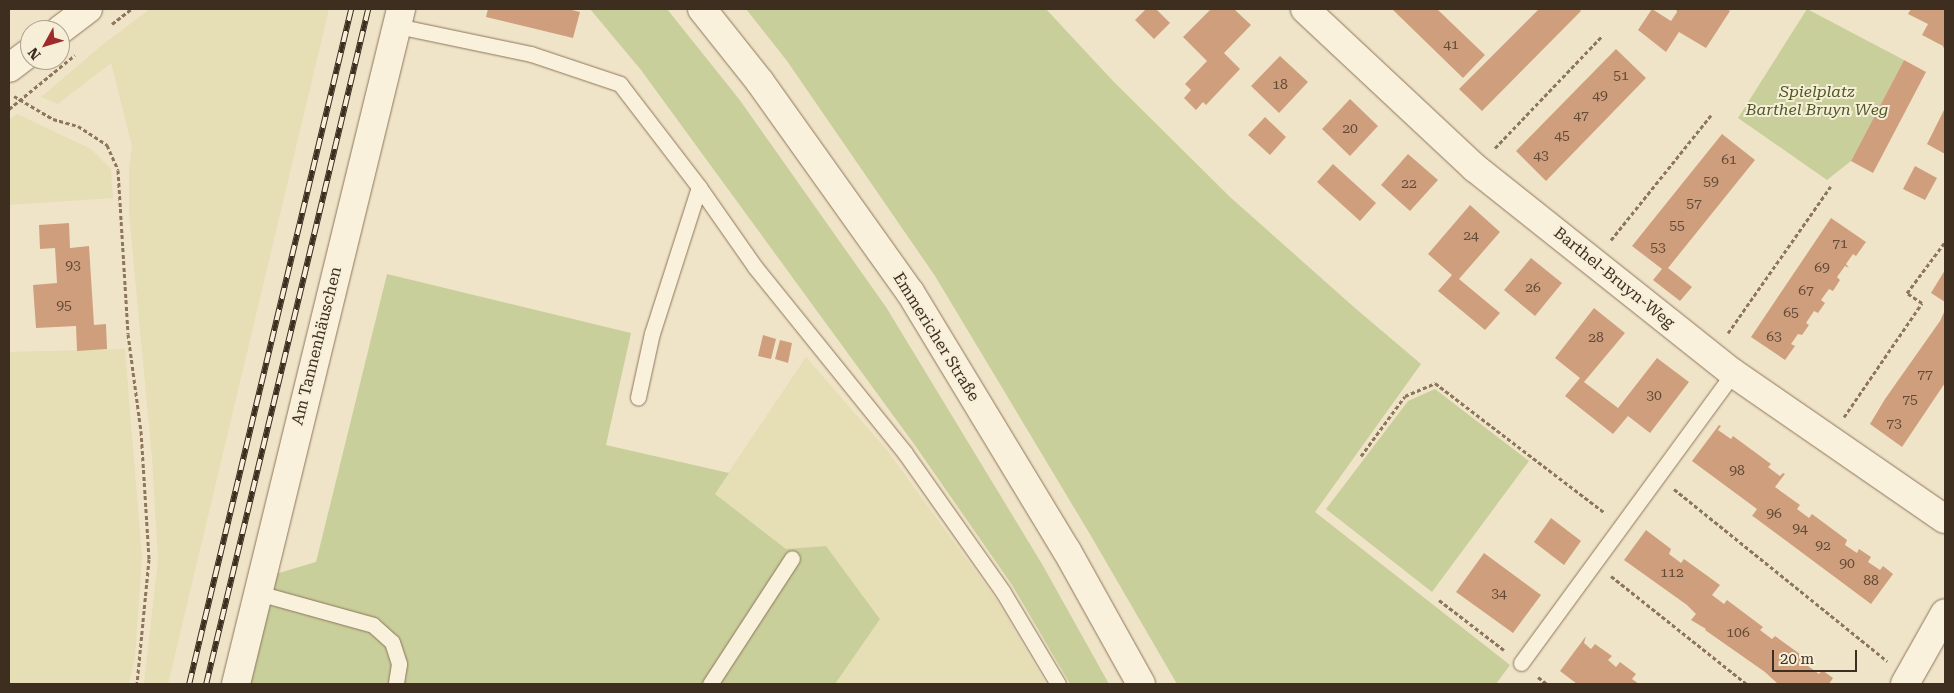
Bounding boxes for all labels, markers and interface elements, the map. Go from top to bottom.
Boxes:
north arrow [20,20,70,70]
house number: 41 [1443,36,1459,52]
text: N [25,45,44,63]
house number: 51 [1613,67,1629,83]
house number: 18 [1272,76,1288,92]
park label: Spielplatz Barthel Bruyn Weg [1746,82,1888,120]
house number: 49 [1592,87,1608,103]
house number: 47 [1573,107,1589,123]
house number: 20 [1342,120,1358,136]
house number: 45 [1554,127,1570,143]
house number: 43 [1533,147,1549,163]
house number: 61 [1721,151,1737,167]
house number: 59 [1703,173,1719,189]
house number: 22 [1401,175,1417,191]
house number: 57 [1686,195,1702,211]
house number: 55 [1669,217,1685,233]
street label: Barthel-Bruyn-Weg [1550,223,1678,333]
house number: 24 [1463,227,1479,243]
house number: 71 [1832,235,1848,251]
house number: 53 [1650,239,1666,255]
house number: 93 [65,257,81,273]
house number: 69 [1814,259,1830,275]
street label: Am Tannenhäuschen [288,265,346,427]
street label: Emmericher Straße [889,269,983,405]
house number: 26 [1525,279,1541,295]
house number: 67 [1798,282,1814,298]
house number: 95 [56,297,72,313]
house number: 65 [1783,304,1799,320]
house number: 63 [1766,328,1782,344]
house number: 28 [1588,329,1604,345]
house number: 77 [1917,366,1933,382]
house number: 30 [1646,387,1662,403]
house number: 75 [1902,391,1918,407]
house number: 73 [1886,415,1902,431]
house number: 98 [1729,462,1745,478]
house number: 96 [1766,505,1782,521]
house number: 94 [1792,520,1808,536]
house number: 92 [1815,537,1831,553]
house number: 90 [1839,555,1855,571]
house number: 112 [1660,564,1684,580]
house number: 88 [1863,572,1879,588]
house number: 34 [1491,585,1507,601]
house number: 106 [1726,624,1750,640]
scale bar [1774,640,1859,672]
text: 20 m [1780,650,1814,668]

